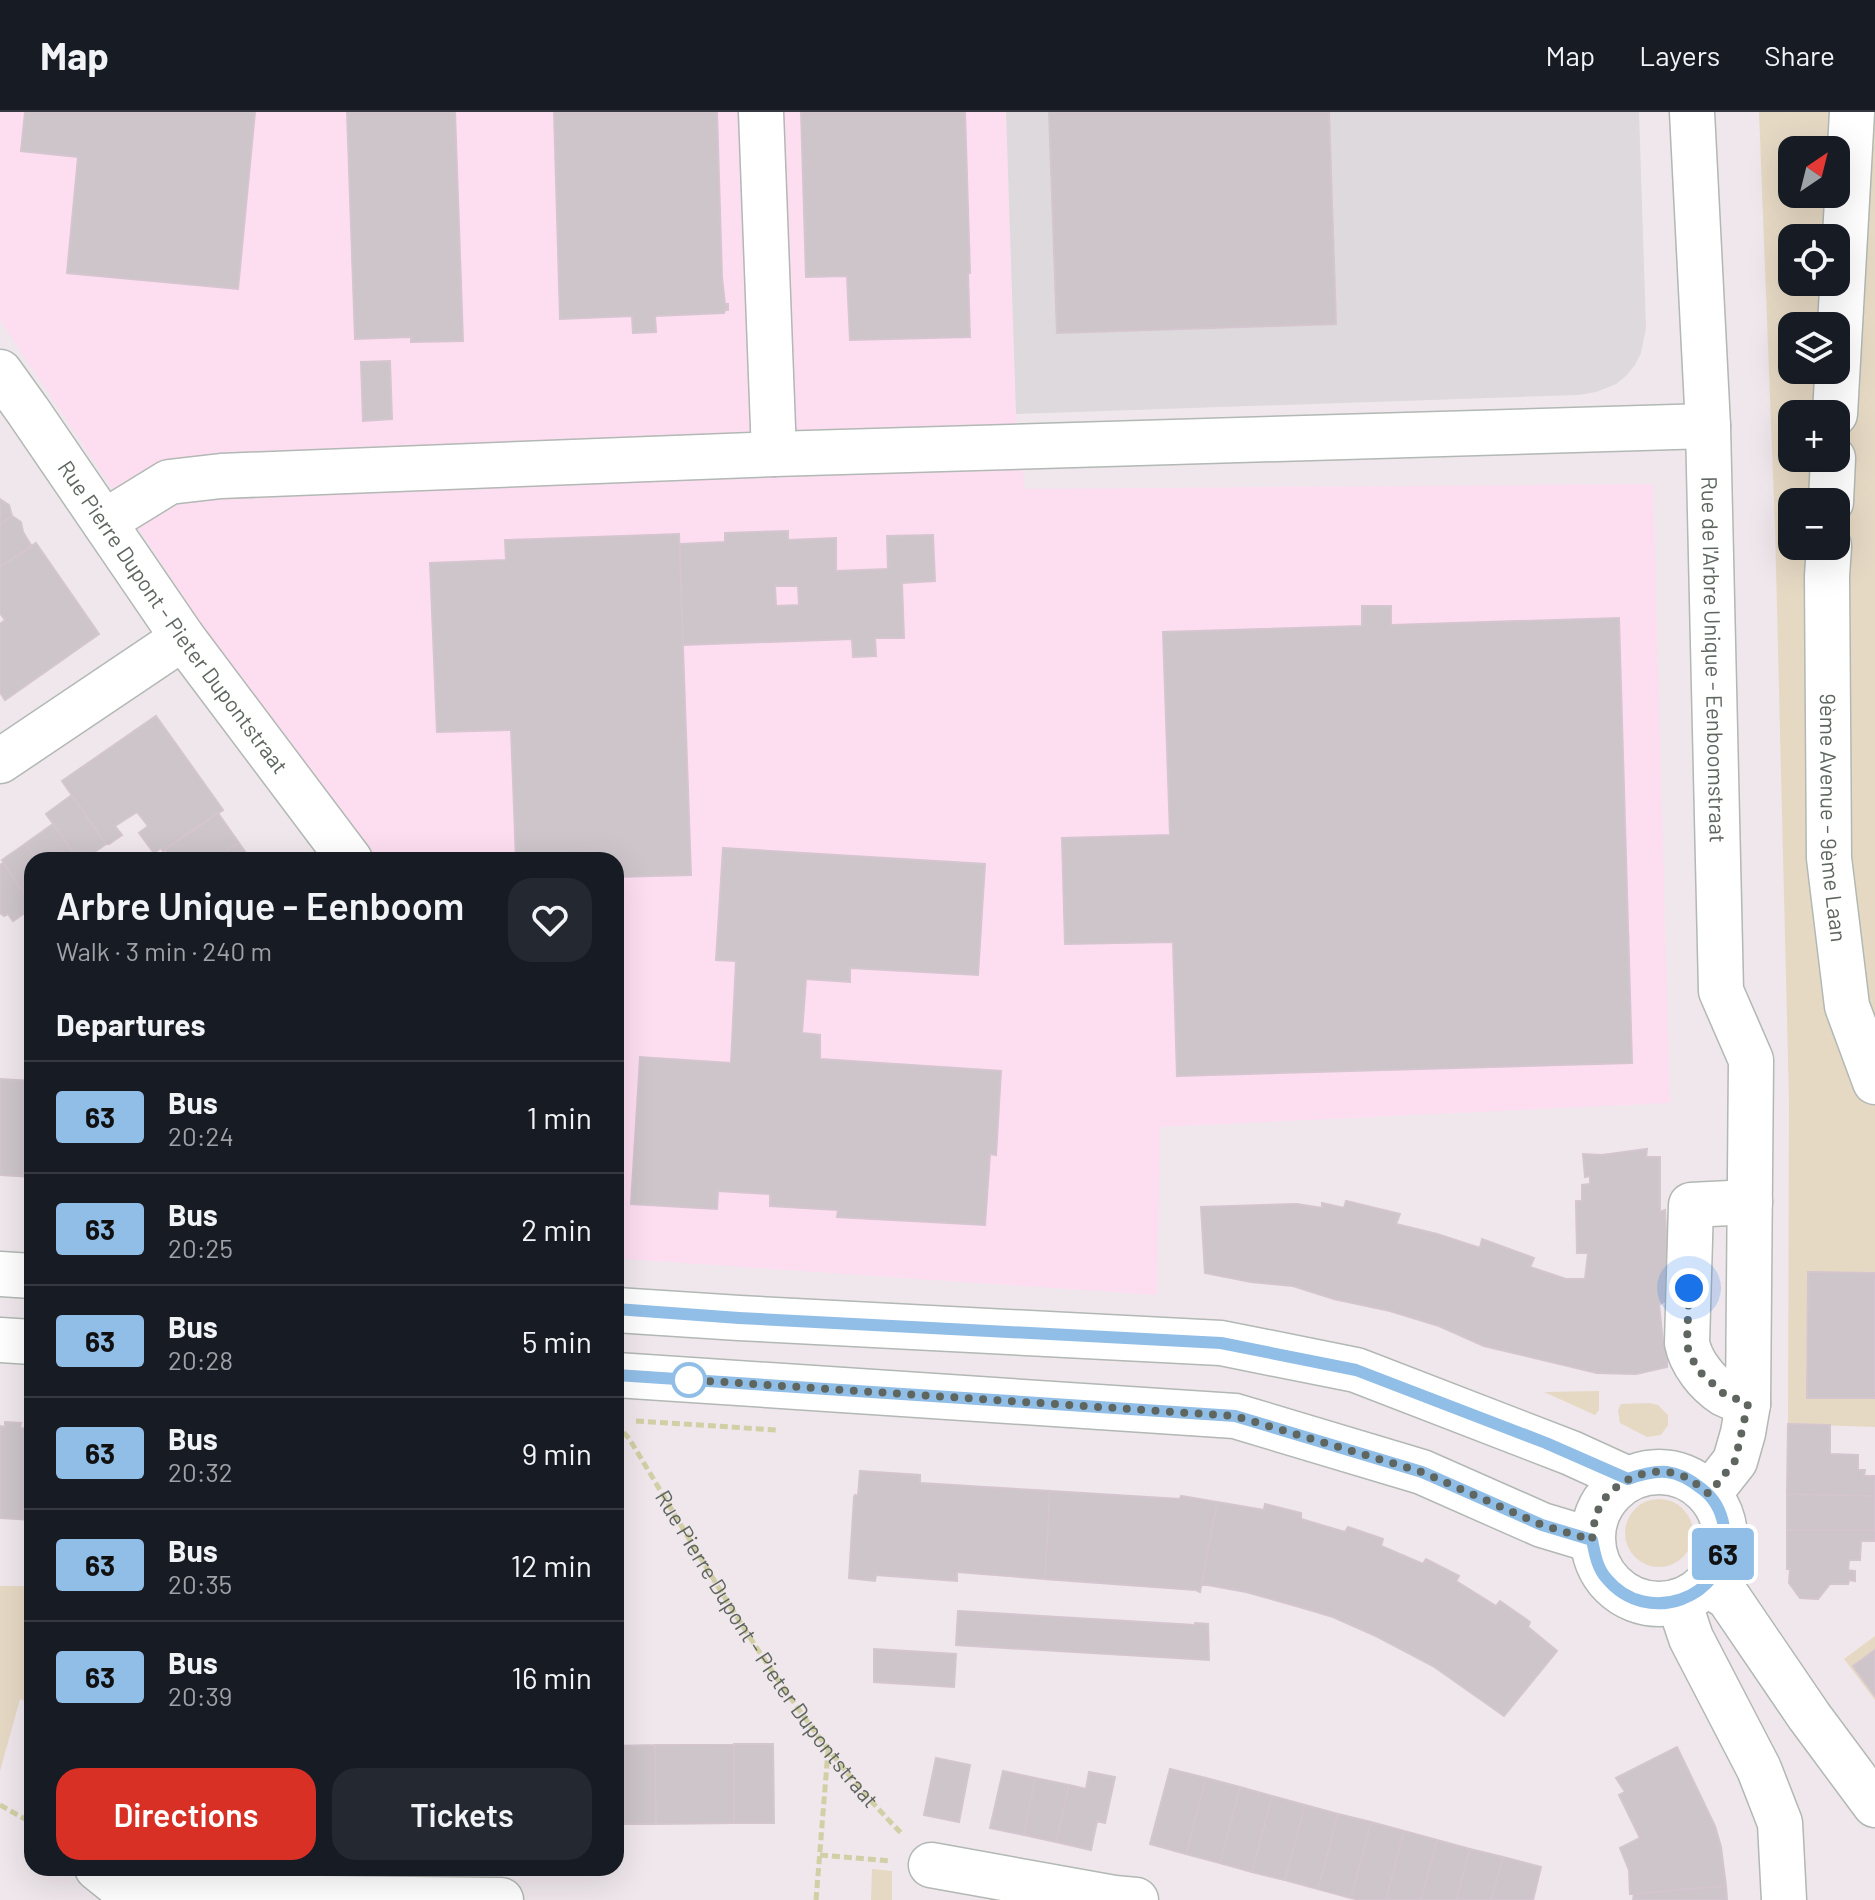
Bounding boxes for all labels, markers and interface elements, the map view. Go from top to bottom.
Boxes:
text: Map [40,32,109,78]
text: Map [1545,38,1595,72]
text: Layers [1639,38,1720,72]
text: Share [1764,38,1835,72]
north arrow [1778,136,1850,208]
map controls [1778,136,1850,560]
button: locate [1778,224,1850,296]
button: layers [1778,312,1850,384]
button: + [1778,400,1850,472]
street label: Rue Pierre Dupont - Pieter Dupontstraat [54,455,294,778]
street label: Rue de l'Arbre Unique - Eenboomstraat [1697,476,1732,843]
button: − [1778,488,1850,560]
street label: 9ème Avenue - 9ème Laan [1816,693,1853,943]
button: heart [508,878,592,962]
text: Arbre Unique - Eenboom [56,882,464,928]
text: Walk · 3 min · 240 m [56,935,272,966]
text: Departures [56,1006,206,1042]
text: Bus [168,1084,218,1120]
text: 1 min [527,1099,592,1135]
text: 63 [85,1100,115,1134]
text: 20:24 [168,1120,234,1151]
text: Bus [168,1196,218,1232]
text: 2 min [521,1211,592,1247]
text: 63 [85,1212,115,1246]
text: 20:25 [168,1232,233,1263]
your location [1669,1268,1709,1308]
text: Bus [168,1308,218,1344]
text: 5 min [522,1323,592,1359]
text: 63 [85,1324,115,1358]
text: 20:28 [168,1344,233,1375]
unlabelled marker [672,1363,706,1397]
text: Bus [168,1420,218,1456]
text: 9 min [522,1435,592,1471]
text: 63 [85,1436,115,1470]
text: 20:32 [168,1456,233,1487]
street label: Rue Pierre Dupont - Pieter Dupontstraat [651,1485,885,1812]
line badge: 63 [1687,1528,1759,1580]
text: Bus [168,1532,218,1568]
text: 63 [1708,1537,1738,1571]
text: 12 min [511,1547,592,1583]
text: 63 [85,1548,115,1582]
text: 20:35 [168,1568,232,1599]
text: Bus [168,1644,218,1680]
text: 16 min [511,1659,592,1695]
text: 63 [85,1660,115,1694]
text: 20:39 [168,1680,232,1711]
button: Directions [56,1768,316,1860]
button: Tickets [332,1768,592,1860]

